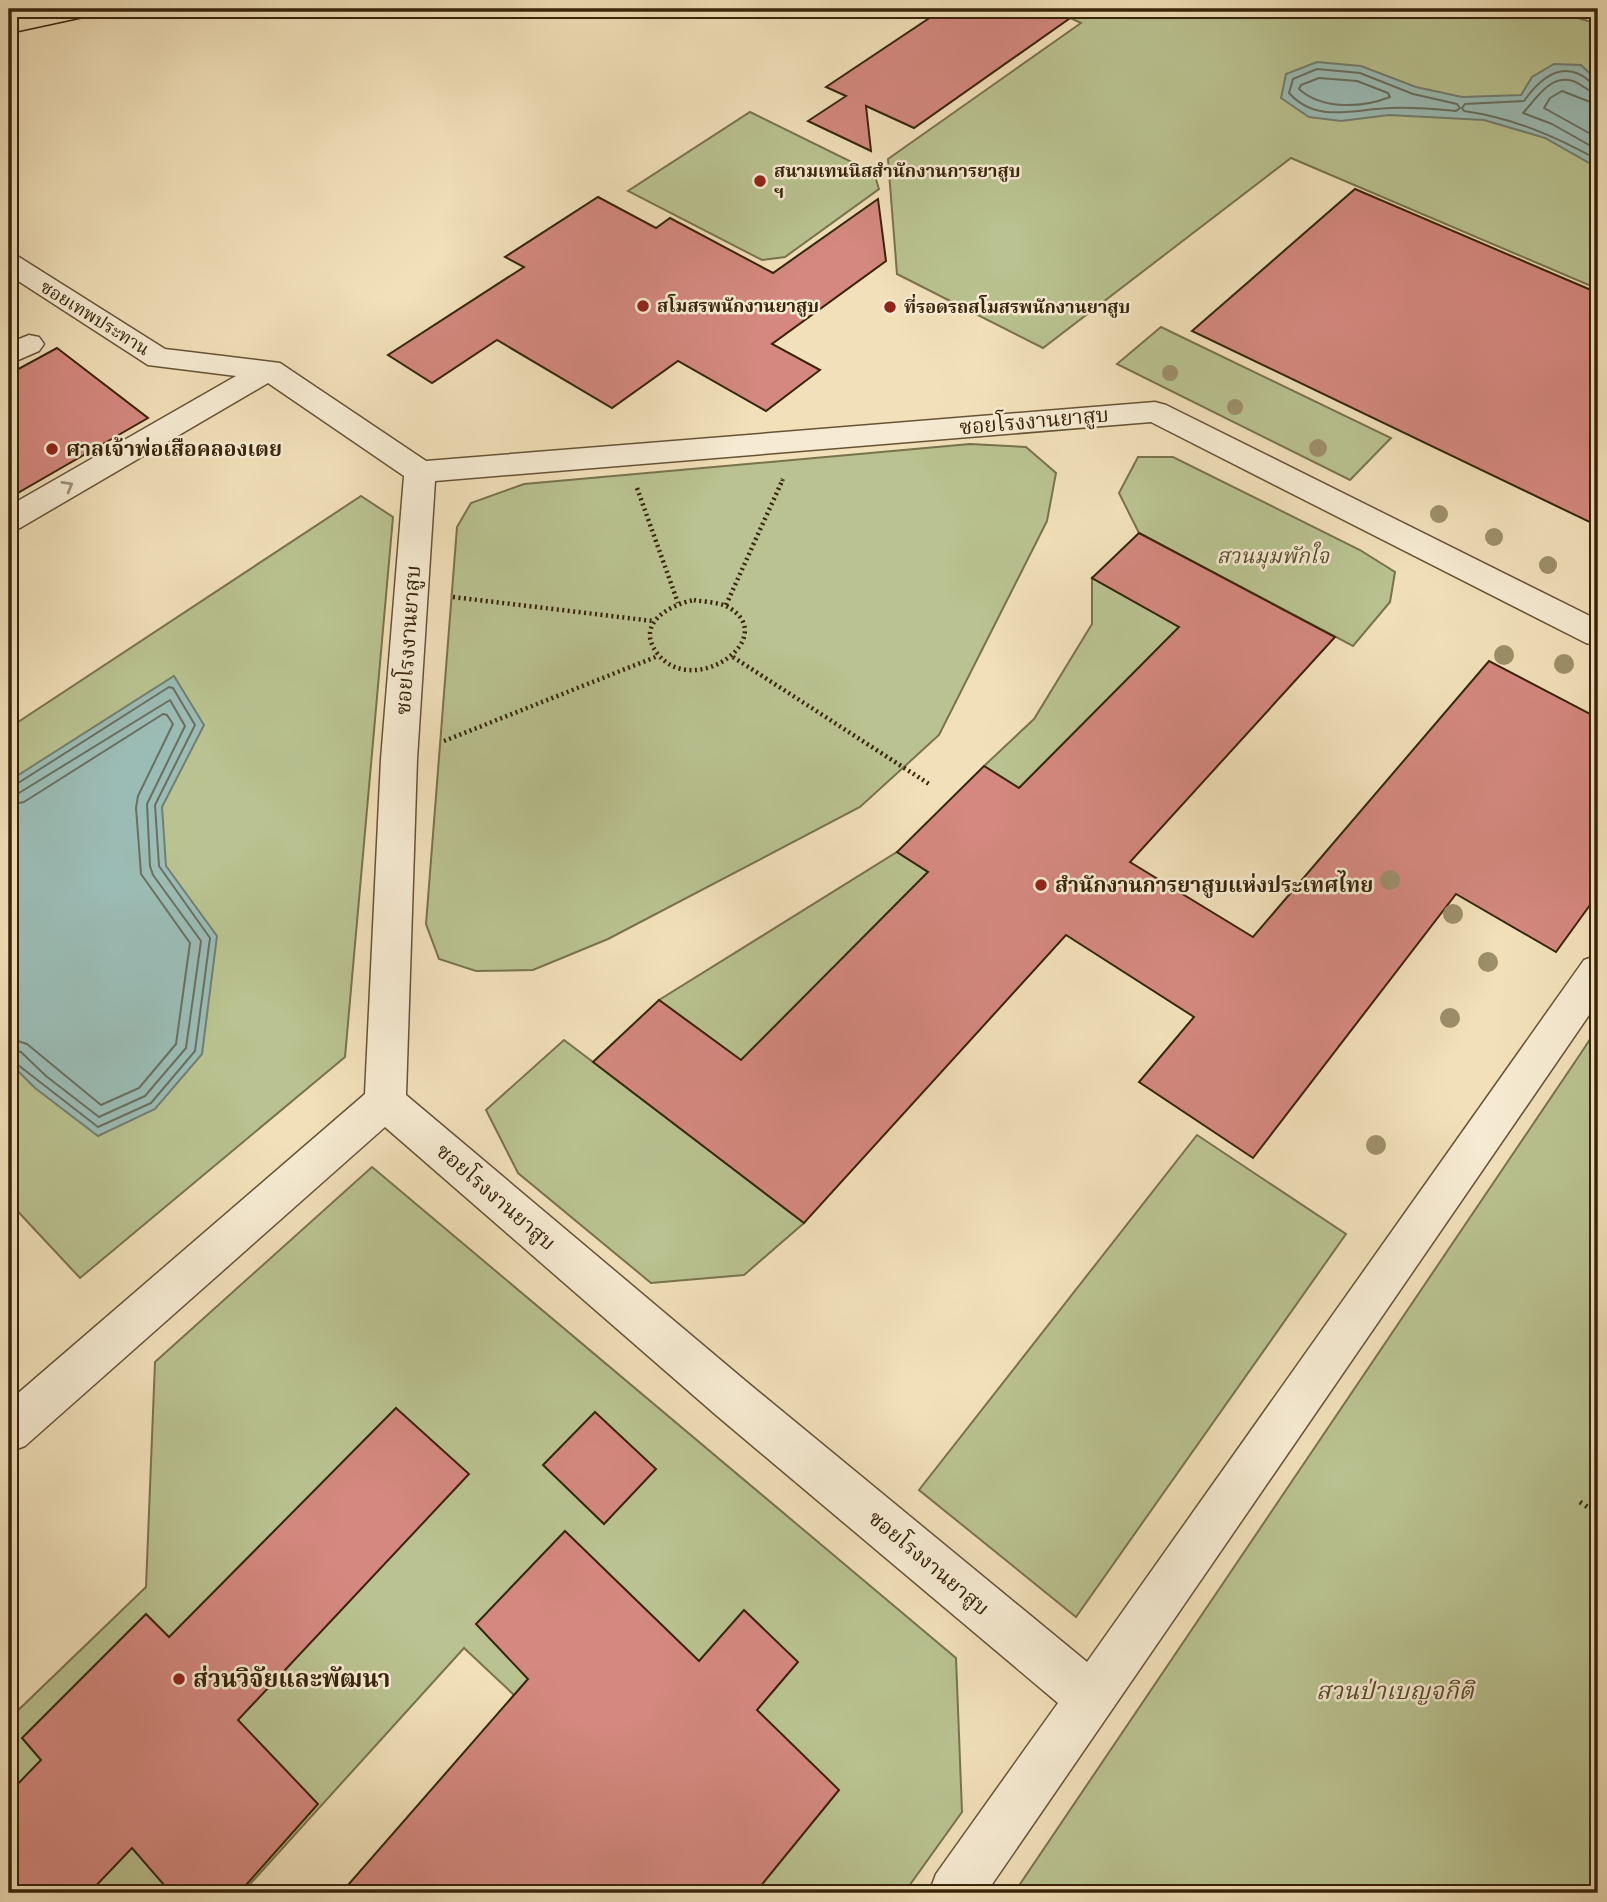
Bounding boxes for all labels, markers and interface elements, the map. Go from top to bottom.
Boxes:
place label: สนามเทนนิสสำนักงานการยาสูบ ฯ [774,162,1021,202]
marker: สนามเทนนิสสำนักงานการยาสูบ ฯ [752,173,768,189]
street label: ซอยเทพประทาน [37,278,152,360]
place label: ที่รอดรถสโมสรพนักงานยาสูบ [904,293,1130,318]
place label: สโมสรพนักงานยาสูบ [657,294,819,317]
marker: สโมสรพนักงานยาสูบ [635,298,651,314]
marker: ที่รอดรถสโมสรพนักงานยาสูบ [882,299,898,315]
street label: ซอยโรงงานยาสูบ [958,400,1110,440]
place label: ศาลเจ้าพ่อเสือคลองเตย [66,437,282,461]
marker: ศาลเจ้าพ่อเสือคลองเตย [44,441,60,457]
one-way arrow [61,481,73,494]
park label: สวนมุมพักใจ [1217,541,1330,570]
street label: ซอยโรงงานยาสูบ [388,564,426,716]
place label: สำนักงานการยาสูบแห่งประเทศไทย [1055,870,1373,898]
marker: สำนักงานการยาสูบแห่งประเทศไทย [1033,877,1049,893]
street label: ซอยโรงงานยาสูบ [431,1137,562,1256]
street label: ซอยโรงงานยาสูบ [863,1503,996,1621]
place label: ส่วนวิจัยและพัฒนา [193,1665,390,1693]
marker: ส่วนวิจัยและพัฒนา [171,1671,187,1687]
park label: สวนป่าเบญจกิติ [1316,1678,1476,1705]

